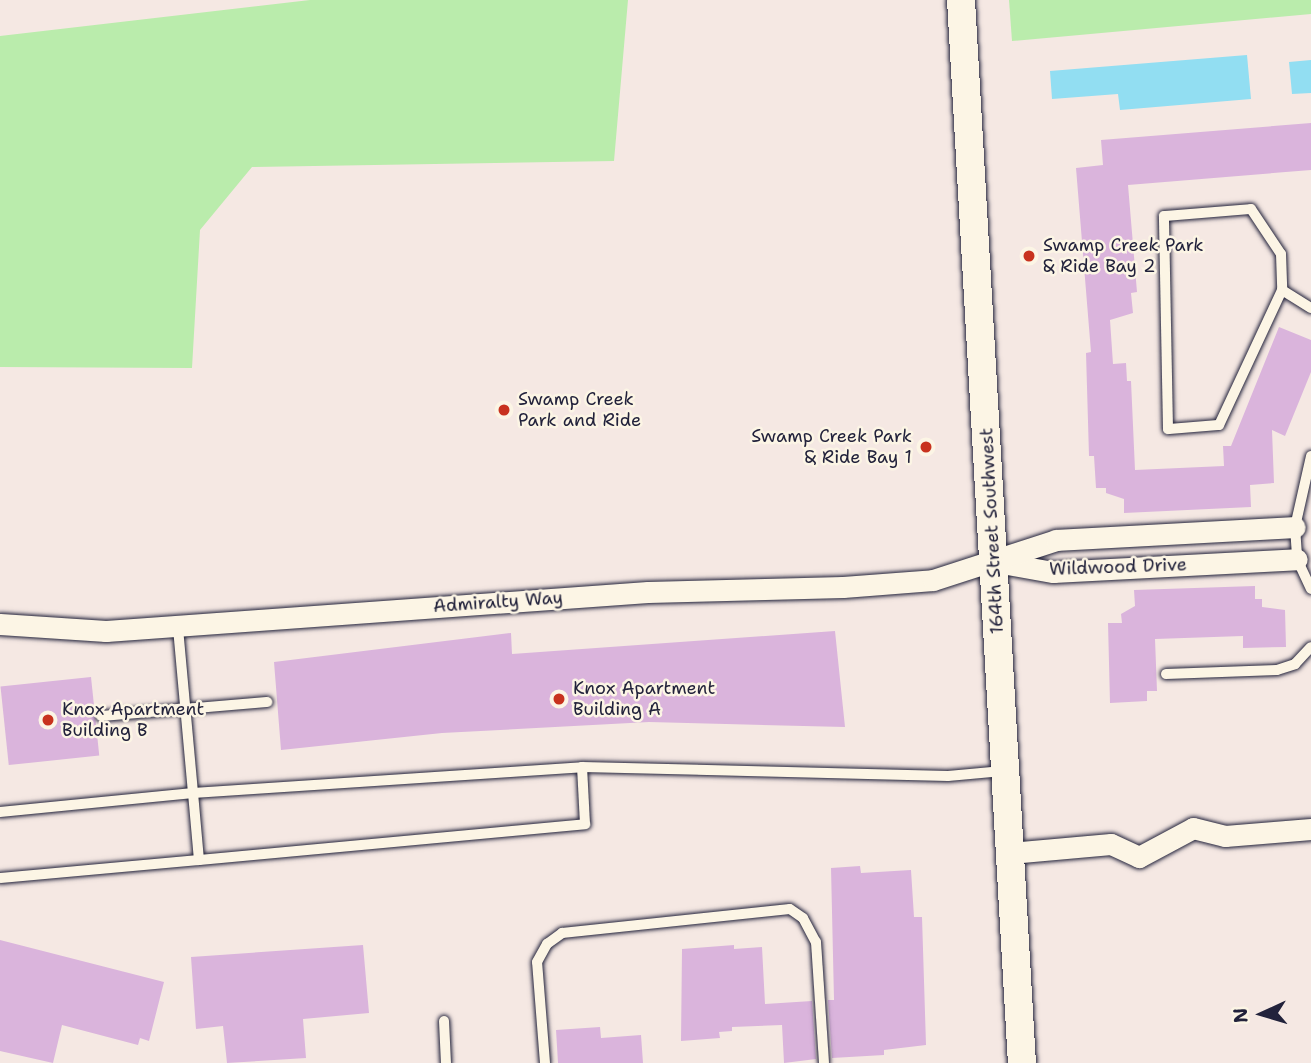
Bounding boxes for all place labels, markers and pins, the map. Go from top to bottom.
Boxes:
place label: Swamp Creek Park & Ride Bay 2 [1043,235,1204,278]
marker: Swamp Creek Park & Ride Bay 2 [1021,248,1037,264]
place label: Swamp Creek Park and Ride [518,389,641,432]
marker: Swamp Creek Park and Ride [496,402,512,418]
place label: Swamp Creek Park & Ride Bay 1 [751,426,912,468]
marker: Swamp Creek Park & Ride Bay 1 [918,439,934,455]
place label: Knox Apartment Building A [573,678,715,720]
marker: Knox Apartment Building A [551,691,567,707]
place label: Knox Apartment Building B [62,699,204,742]
marker: Knox Apartment Building B [40,712,56,728]

